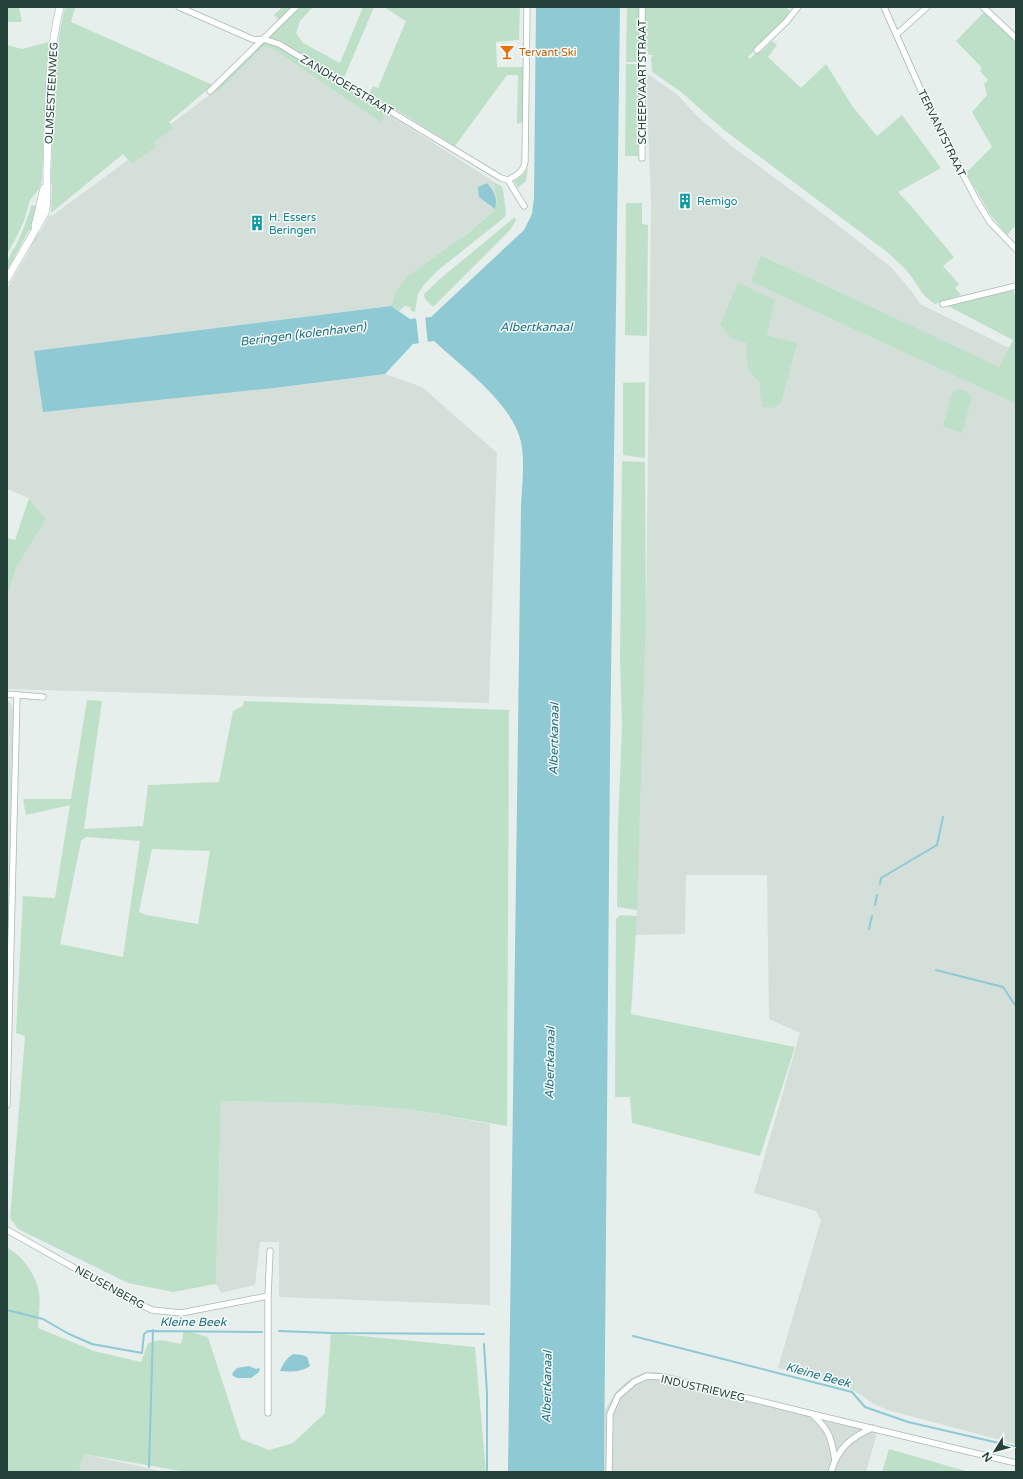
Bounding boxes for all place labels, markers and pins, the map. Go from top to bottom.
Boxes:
bar icon: Tervant Ski [498,43,516,61]
place label: Tervant Ski [519,46,576,59]
building icon: Remigo [676,192,694,210]
place label: Remigo [697,195,738,208]
place label: H. Essers Beringen [269,211,316,237]
building icon: H. Essers Beringen [248,214,266,232]

